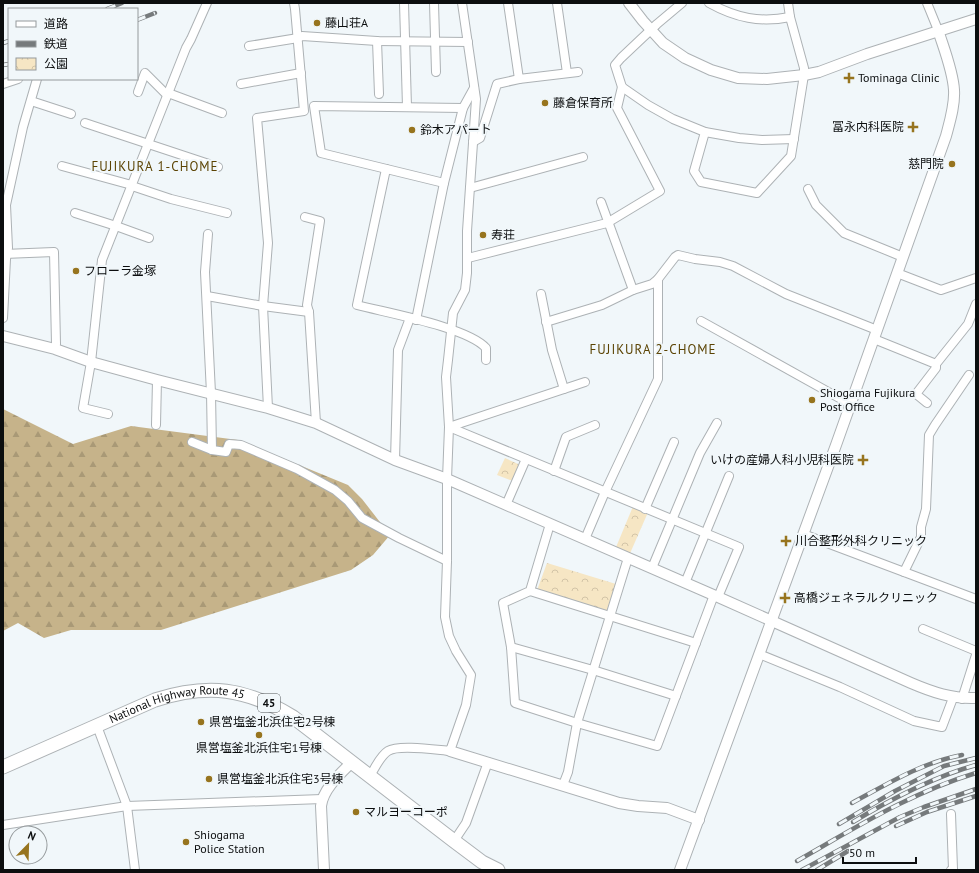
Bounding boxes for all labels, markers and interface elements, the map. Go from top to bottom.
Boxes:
legend [8,8,138,80]
place label: 藤山荘A [325,15,368,30]
text: 道路 [44,16,68,31]
marker: 藤山荘A [312,18,322,28]
text: 鉄道 [44,36,68,51]
text: 公園 [44,56,68,71]
place label: Tominaga Clinic [858,70,940,85]
marker: Tominaga Clinic [843,72,855,84]
place label: 藤倉保育所 [553,95,613,110]
marker: 藤倉保育所 [540,98,550,108]
place label: 冨永内科医院 [832,119,904,134]
marker: 冨永内科医院 [907,121,919,133]
place label: 鈴木アパート [420,122,492,137]
marker: 鈴木アパート [407,125,417,135]
place label: 慈門院 [908,156,944,171]
district label: FUJIKURA 1-CHOME [91,158,219,175]
marker: 慈門院 [947,159,957,169]
place label: 寿荘 [491,227,515,242]
marker: 寿荘 [478,230,488,240]
place label: フローラ金塚 [84,263,156,278]
marker: フローラ金塚 [71,266,81,276]
district label: FUJIKURA 2-CHOME [589,341,717,358]
place label: Shiogama Fujikura Post Office [820,385,915,414]
marker: Shiogama Fujikura Post Office [807,395,817,405]
place label: いけの産婦人科小児科医院 [710,452,854,467]
marker: いけの産婦人科小児科医院 [857,454,869,466]
place label: 川合整形外科クリニック [795,533,927,548]
marker: 川合整形外科クリニック [780,535,792,547]
place label: 高橋ジェネラルクリニック [794,590,938,605]
marker: 高橋ジェネラルクリニック [779,592,791,604]
street label: National Highway Route 45 [107,682,247,726]
road number: 45 [258,694,280,712]
place label: 県営塩釜北浜住宅2号棟 [209,714,336,729]
marker: 県営塩釜北浜住宅2号棟 [196,717,206,727]
marker: 県営塩釜北浜住宅1号棟 [254,730,264,740]
place label: 県営塩釜北浜住宅1号棟 [196,740,322,755]
place label: 県営塩釜北浜住宅3号棟 [217,771,344,786]
marker: 県営塩釜北浜住宅3号棟 [204,774,214,784]
place label: マルヨーコーポ [364,804,448,819]
marker: マルヨーコーポ [351,807,361,817]
north arrow [8,825,48,865]
place label: Shiogama Police Station [194,827,265,856]
text: N [26,828,38,844]
marker: Shiogama Police Station [181,837,191,847]
scale bar [843,839,916,865]
text: 50 m [849,845,875,860]

